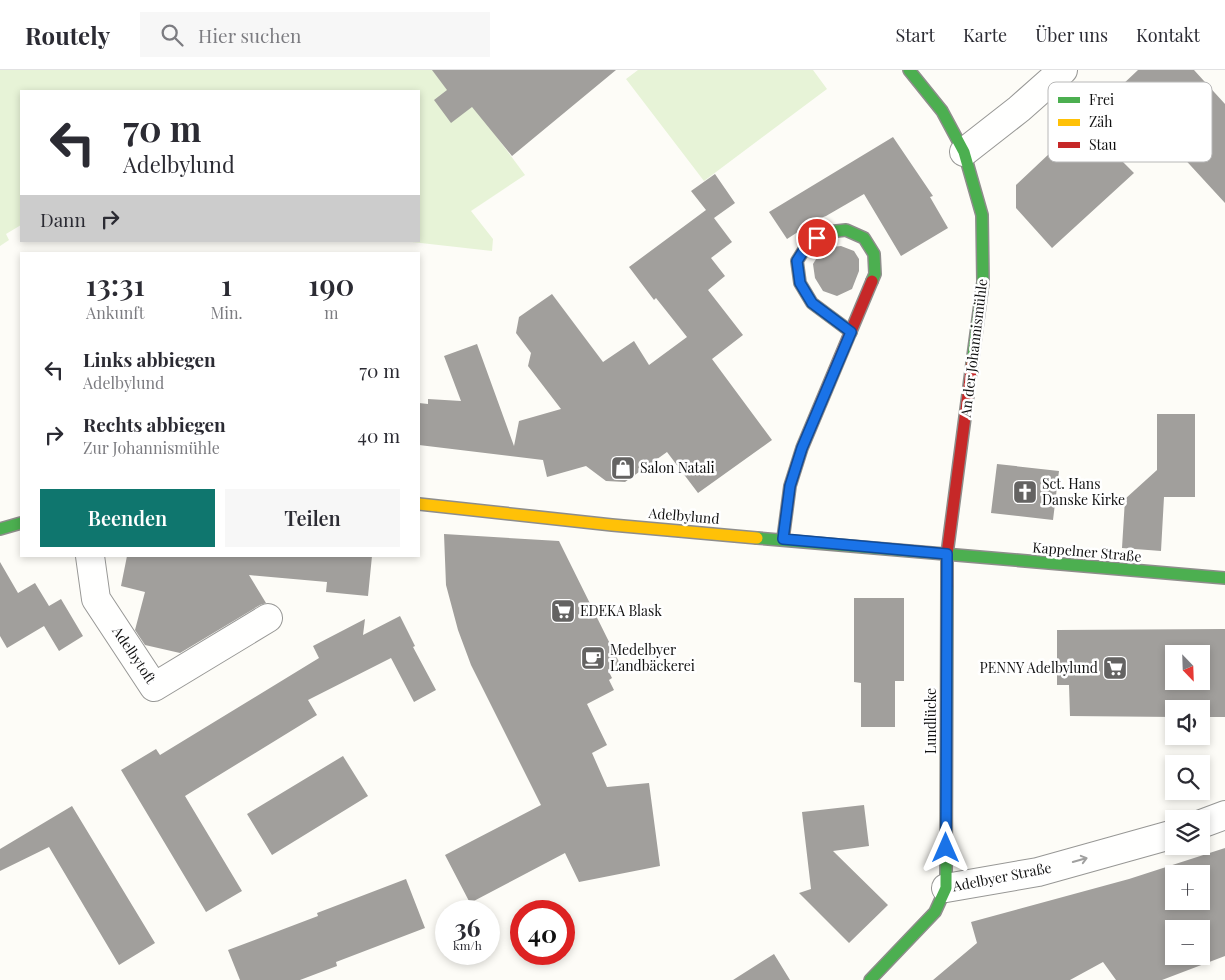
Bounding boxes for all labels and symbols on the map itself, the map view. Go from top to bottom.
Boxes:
legend [1048,82,1212,162]
text: Frei [1089,90,1114,109]
text: Zäh [1089,112,1113,131]
text: Stau [1089,135,1117,154]
pin [796,217,838,259]
street label: An der Johannismühle [955,278,991,419]
shop icon: Salon Natali [610,455,636,481]
place label: Salon Natali [640,458,715,477]
place label: Sct. Hans Danske Kirke [1042,474,1125,509]
church icon: Sct. Hans Danske Kirke [1012,479,1038,505]
street label: Adelbylund [647,503,720,528]
street label: Kappelner Straße [1032,537,1142,566]
supermarket icon: EDEKA Blask [550,598,576,624]
place label: EDEKA Blask [580,601,662,620]
street label: Adelbytoft [108,622,161,688]
place label: Medelbyer Landbäckerei [610,640,695,675]
cafe icon: Medelbyer Landbäckerei [580,645,606,671]
north arrow [1165,645,1210,690]
supermarket icon: PENNY Adelbylund [1102,655,1128,681]
place label: PENNY Adelbylund [980,658,1098,677]
street label: Lundlücke [921,688,940,754]
position arrow [919,821,971,873]
one-way arrow [1071,855,1087,865]
street label: Adelbyer Straße [950,858,1053,896]
speed limit sign: 40 [510,900,575,965]

